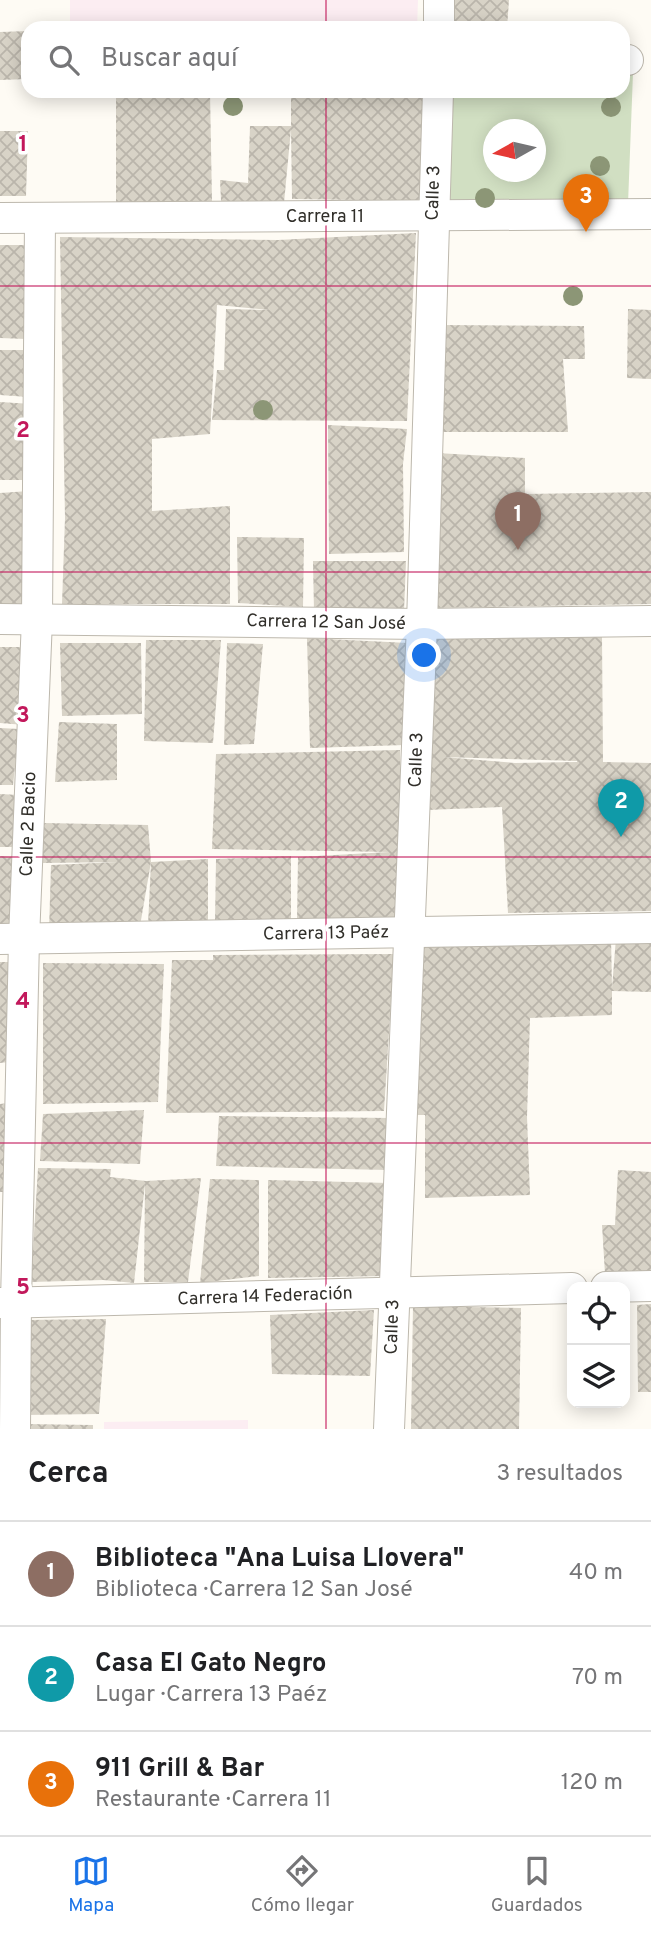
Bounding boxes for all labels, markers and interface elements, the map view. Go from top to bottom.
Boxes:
search box [21,21,630,98]
icon: search [45,41,83,79]
text: Buscar aquí [101,43,238,76]
north arrow [483,119,546,182]
text: 1 [18,131,28,160]
street label: Calle 3 [422,165,446,221]
pin: 3 [563,174,609,232]
street label: Carrera 11 [286,206,364,229]
text: 2 [16,417,30,446]
pin: 1 [495,492,541,550]
street label: Carrera 12 San José [246,610,406,636]
your location [407,638,441,672]
text: 3 [16,702,30,731]
street label: Calle 3 [405,732,429,788]
street label: Calle 2 Bacio [16,771,42,877]
pin: 2 [598,779,644,837]
street label: Carrera 13 Paéz [263,921,389,947]
text: 4 [16,988,30,1017]
text: 5 [16,1274,30,1303]
street label: Carrera 14 Federación [177,1282,353,1312]
map controls [567,1282,630,1408]
button: locate [567,1282,630,1345]
street label: Calle 3 [381,1299,405,1355]
button: layers [567,1345,630,1408]
text: Cerca [28,1456,108,1493]
text: 3 resultados [496,1460,623,1489]
text: Biblioteca "Ana Luisa Llovera" [95,1543,464,1576]
text: 1 [46,1559,56,1588]
text: 40 m [569,1559,623,1588]
text: Biblioteca · Carrera 12 San José [95,1576,413,1605]
text: Casa El Gato Negro [95,1648,327,1681]
text: 2 [44,1664,58,1693]
text: 70 m [572,1664,623,1693]
text: Lugar · Carrera 13 Paéz [95,1681,327,1710]
text: 911 Grill & Bar [95,1753,264,1786]
text: 3 [44,1769,58,1798]
text: 120 m [561,1769,623,1798]
text: Restaurante · Carrera 11 [95,1786,331,1815]
tab: Mapa [68,1852,114,1918]
tab: Cómo llegar [251,1852,354,1918]
tab: Guardados [491,1852,583,1918]

